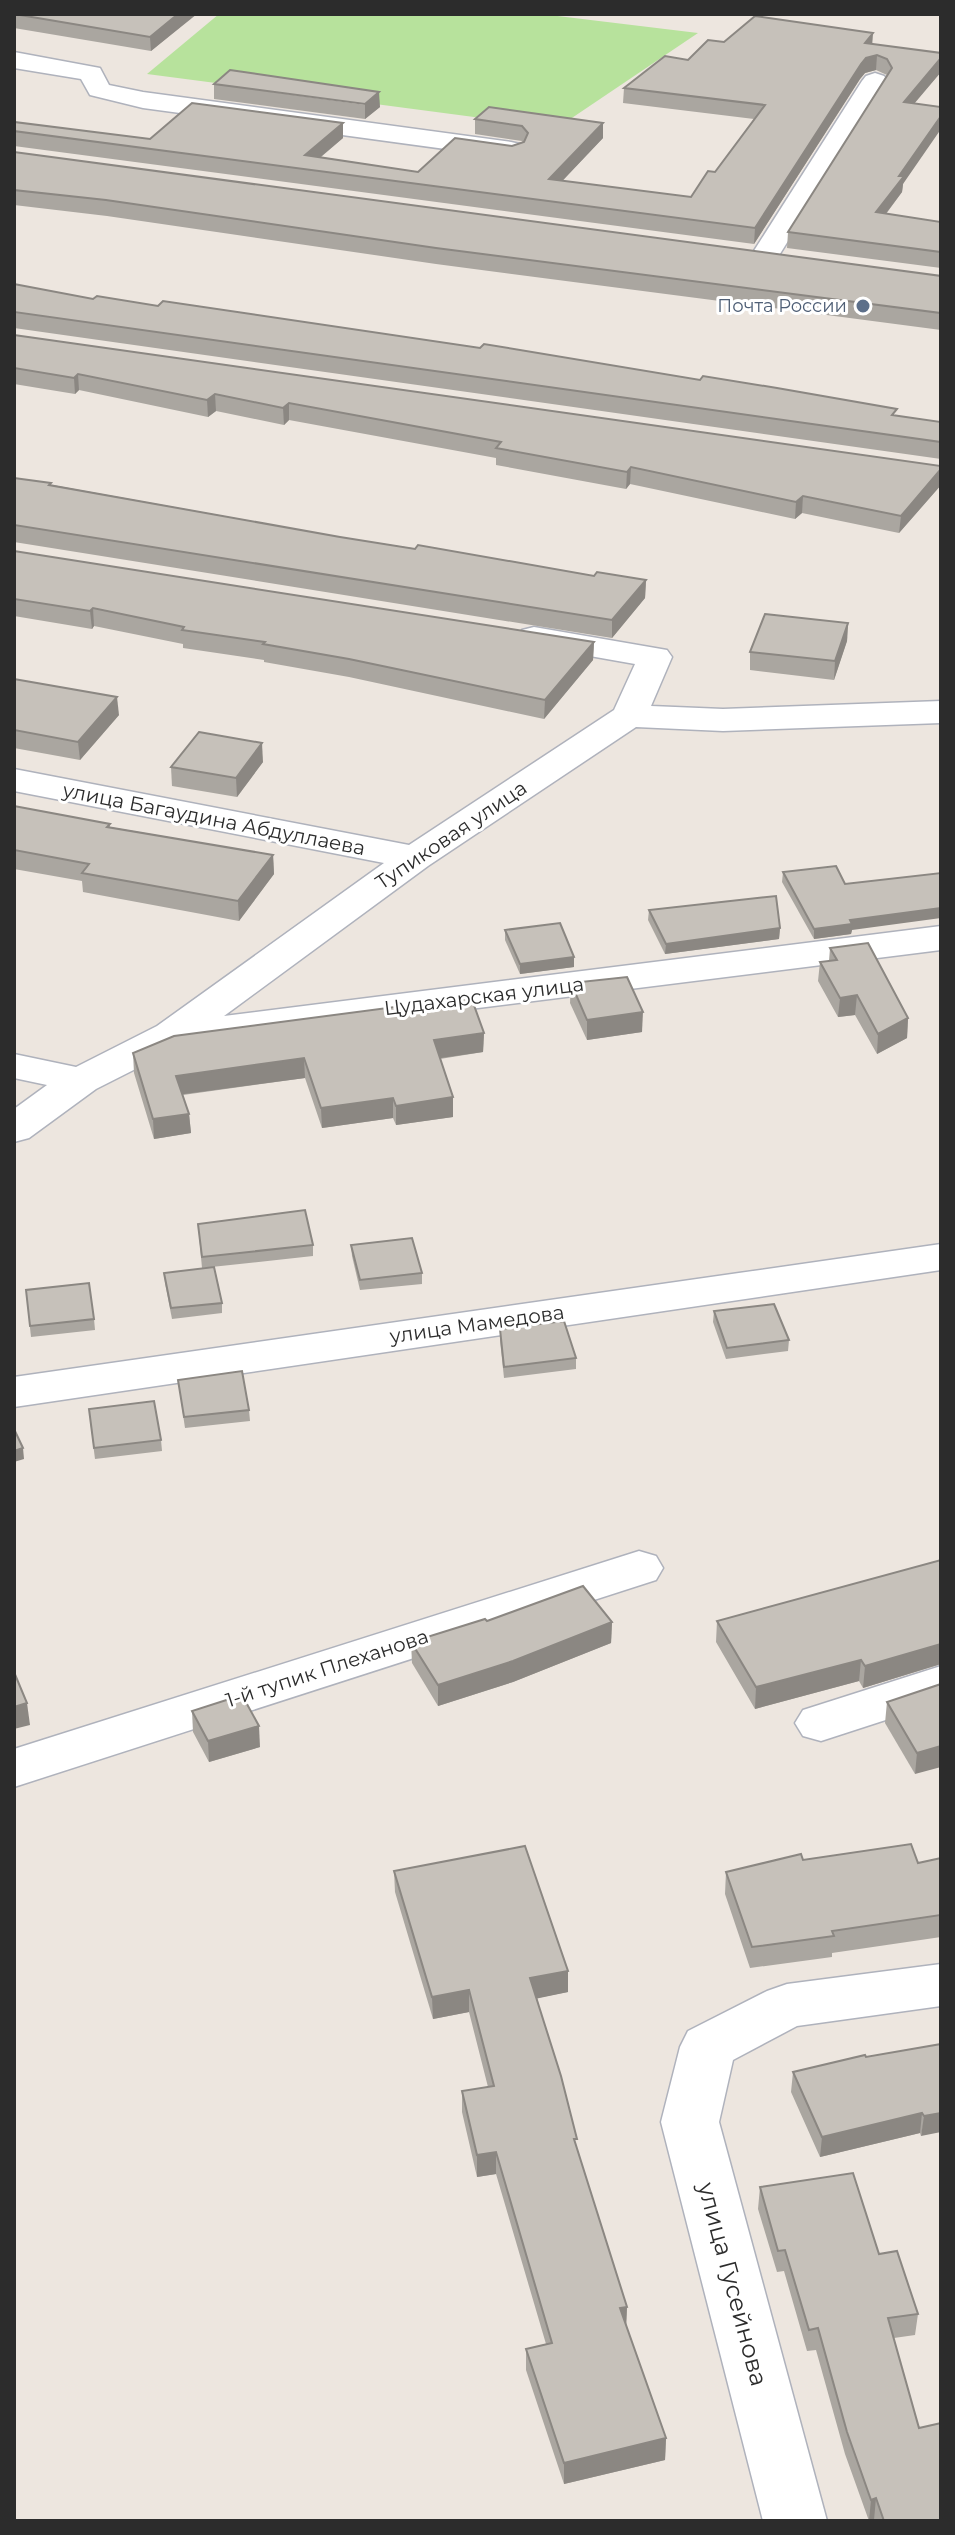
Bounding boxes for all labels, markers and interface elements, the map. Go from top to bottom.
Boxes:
place label: Почта России [717,295,847,317]
marker: Почта России [854,297,872,315]
street label: Тупиковая улица [371,776,531,894]
street label: улица Багаудина Абдуллаева [60,778,367,860]
street label: Цудахарская улица [383,972,585,1020]
street label: улица Мамедова [387,1300,566,1348]
street label: 1-й тупик Плеханова [223,1624,431,1712]
street label: улица Гусейнова [692,2178,774,2389]

